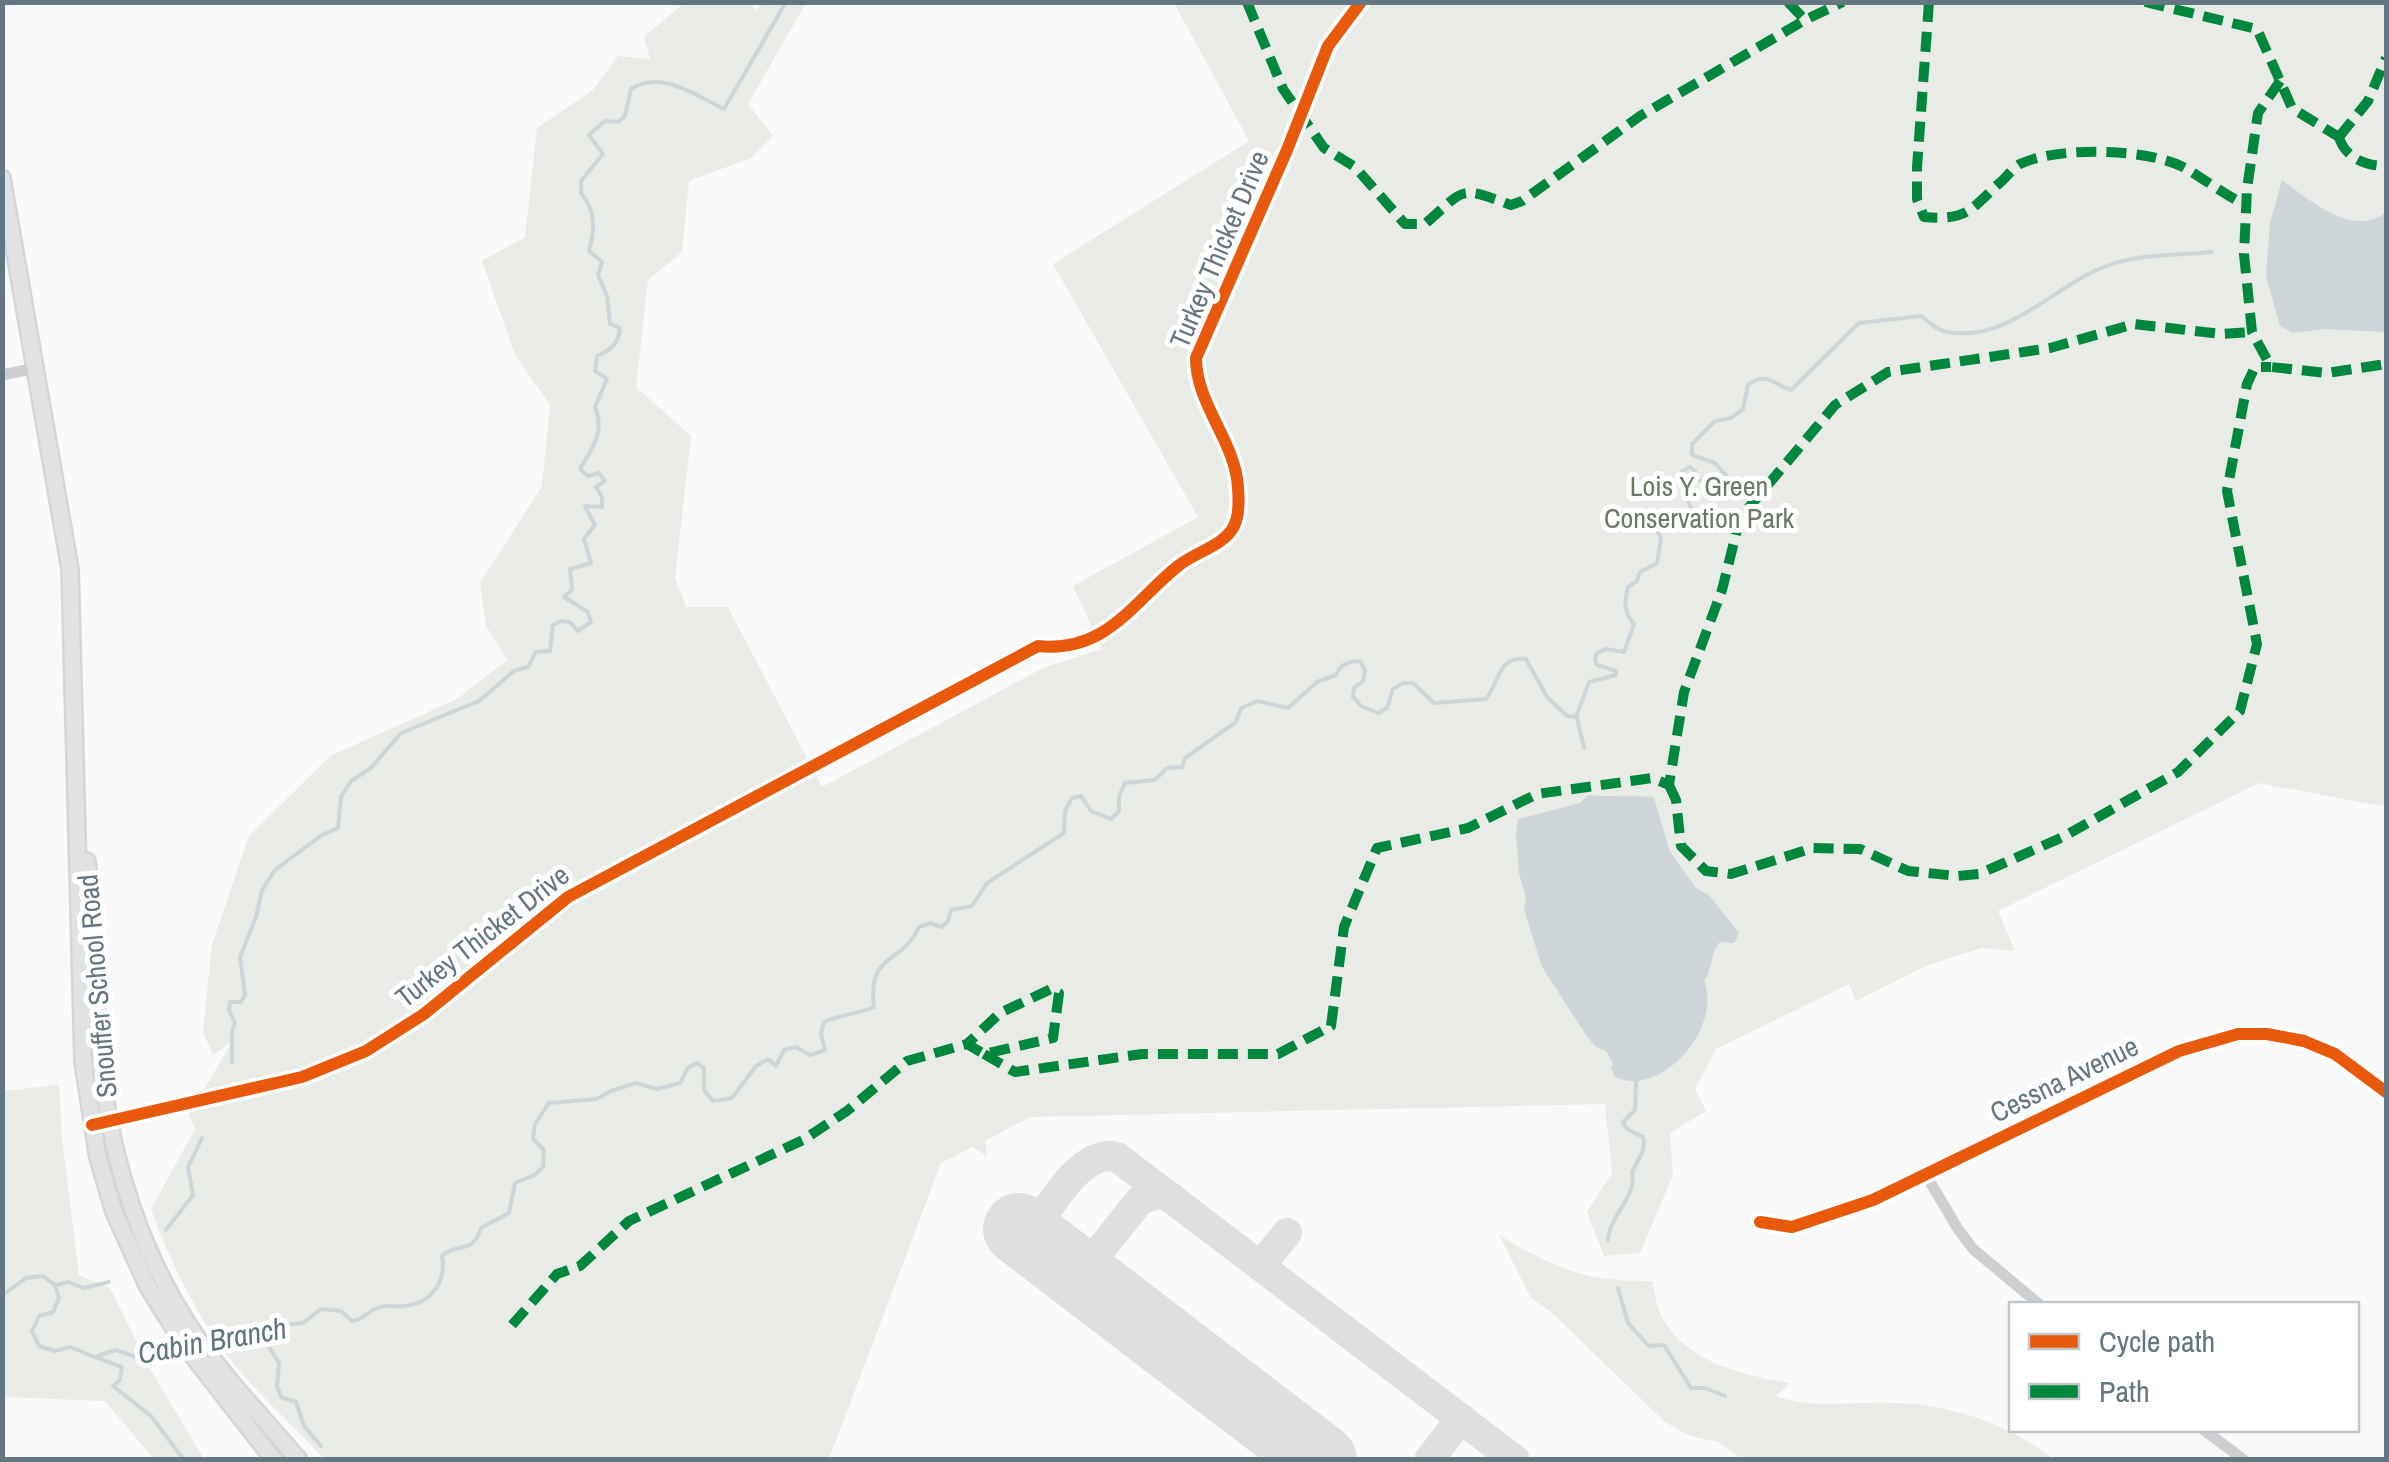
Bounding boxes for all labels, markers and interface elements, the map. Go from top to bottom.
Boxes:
street label: Turkey Thicket Drive [1160,145,1278,353]
park label: Lois Y. Green Conservation Park [1604,467,1795,537]
street label: Turkey Thicket Drive [387,856,577,1016]
street label: Snouffer School Road [68,873,126,1099]
street label: Cessna Avenue [1984,1027,2144,1131]
legend [2009,1302,2359,1432]
water label: Cabin Branch [134,1307,290,1373]
text: Cycle path [2099,1321,2215,1361]
text: Path [2099,1371,2150,1411]

